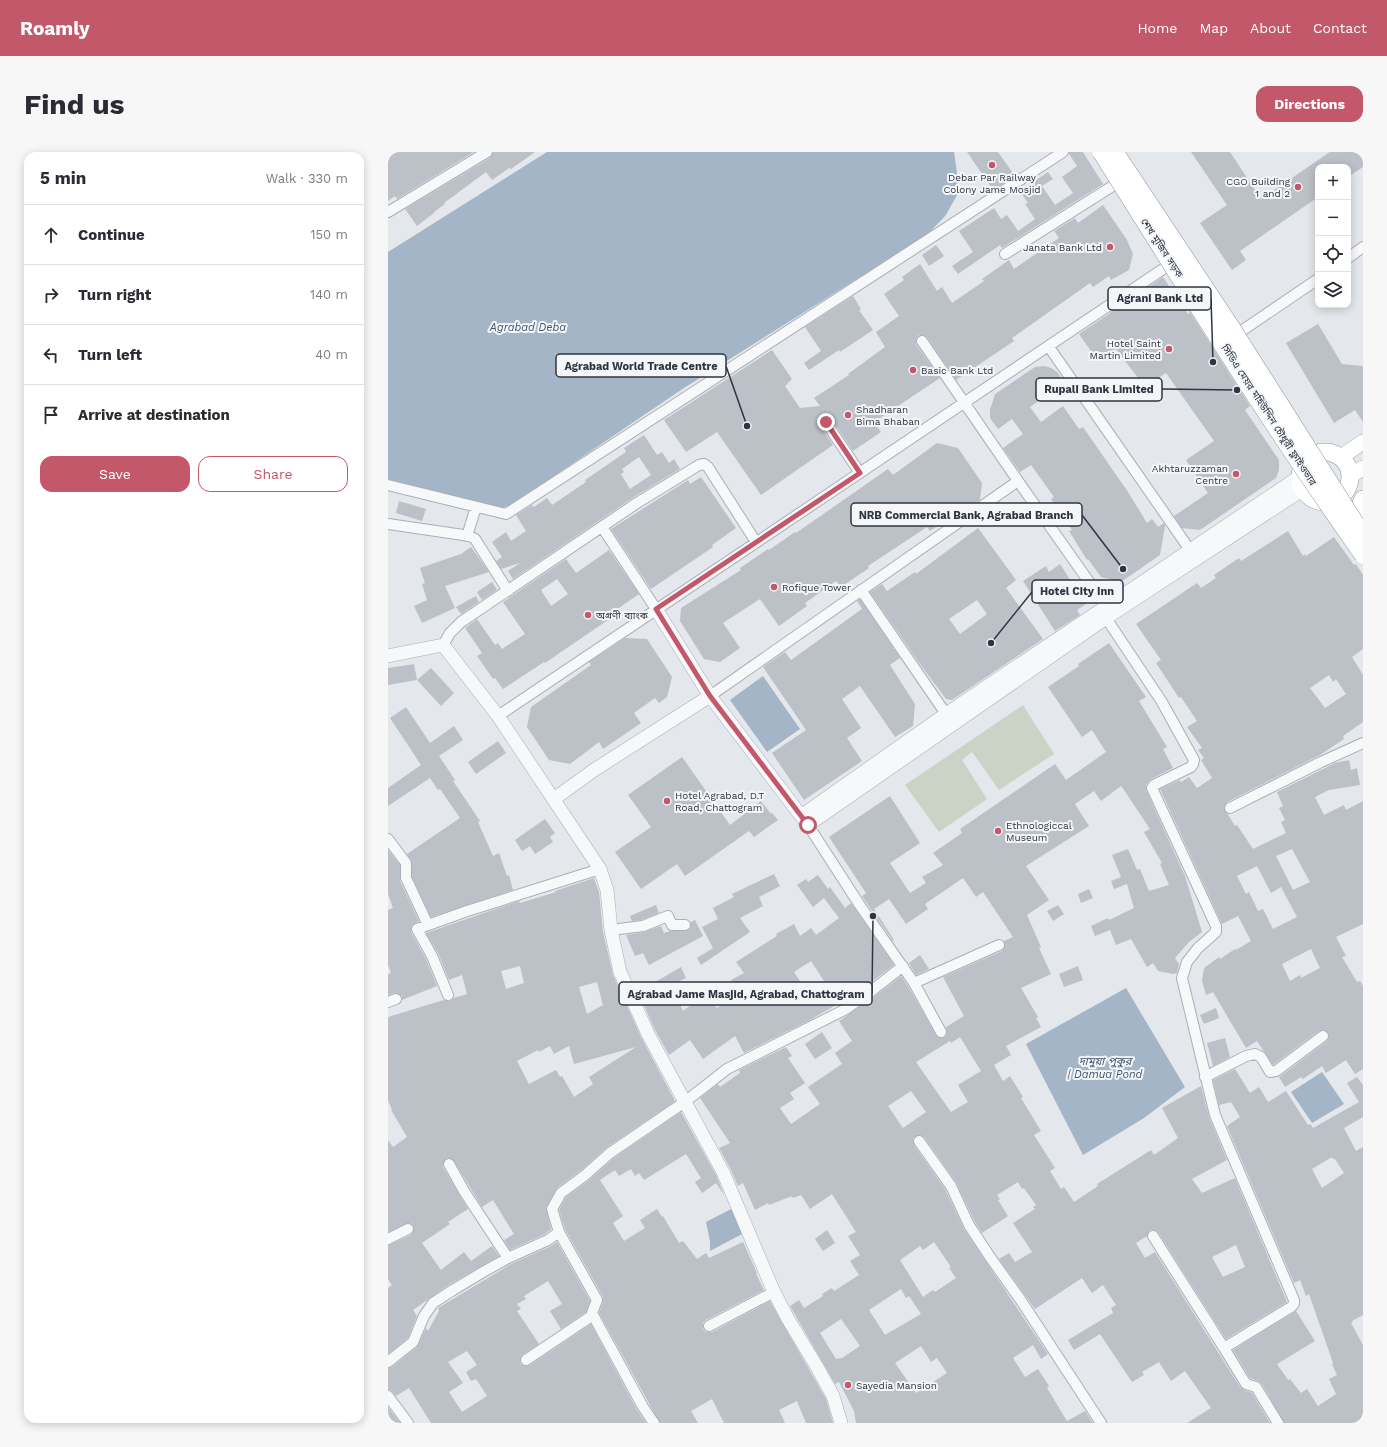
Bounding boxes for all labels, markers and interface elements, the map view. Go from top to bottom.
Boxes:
text: Roamly [20,17,90,40]
text: Home [1137,20,1177,36]
text: Map [1199,20,1228,36]
text: About [1250,20,1291,36]
text: Contact [1313,20,1367,36]
button: Directions [1256,86,1363,122]
text: Find us [24,88,124,121]
marker: Debar Par Railway Colony Jame Mosjid [987,160,997,170]
map controls [1315,164,1351,308]
button: + [1315,164,1351,200]
text: 5 min [40,168,86,188]
text: Walk · 330 m [266,171,348,186]
place label: Debar Par Railway Colony Jame Mosjid [943,172,1041,195]
place label: CGO Building 1 and 2 [1226,176,1291,199]
marker: CGO Building 1 and 2 [1293,182,1303,192]
button: − [1315,200,1351,236]
street label: শেখ মুজিব সড়ক [1138,216,1186,281]
icon: ahead [40,224,62,246]
text: Continue [78,226,145,244]
text: 150 m [310,227,348,242]
button: locate [1315,236,1351,272]
place label: Janata Bank Ltd [1023,242,1102,253]
marker: Janata Bank Ltd [1105,242,1115,252]
button: layers [1315,272,1351,308]
icon: right [40,284,62,306]
text: Turn right [78,286,151,304]
text: 140 m [310,287,348,302]
callout: Agrani Bank Ltd [1108,287,1211,310]
text: Agrani Bank Ltd [1117,292,1203,305]
water label: Agrabad Deba [489,321,566,334]
place label: Hotel Saint Martin Limited [1090,338,1162,361]
street label: সিডিএ মেয়র মহিউদ্দিন চৌধুরী ফ্লাইওভার [1218,342,1319,489]
icon: left [40,344,62,366]
marker: Hotel Saint Martin Limited [1164,344,1174,354]
text: Turn left [78,346,142,364]
text: 40 m [315,347,348,362]
callout: Agrabad World Trade Centre [556,354,726,377]
text: Agrabad World Trade Centre [564,360,718,373]
marker: Basic Bank Ltd [908,365,918,375]
place label: Basic Bank Ltd [921,365,993,376]
callout: Rupali Bank Limited [1036,378,1162,401]
text: Rupali Bank Limited [1044,383,1154,396]
icon: arrive [40,404,62,426]
place label: Shadharan Bima Bhaban [856,404,920,427]
text: Arrive at destination [78,406,230,424]
marker: Shadharan Bima Bhaban [843,410,853,420]
route end [817,413,835,431]
button: Save [40,456,190,492]
button: Share [198,456,348,492]
place label: Akhtaruzzaman Centre [1152,463,1228,486]
marker: Akhtaruzzaman Centre [1231,469,1241,479]
callout: NRB Commercial Bank, Agrabad Branch [851,503,1082,526]
text: NRB Commercial Bank, Agrabad Branch [859,509,1074,522]
callout: Hotel City Inn [1032,580,1123,603]
marker: Rofique Tower [769,582,779,592]
place label: Rofique Tower [782,582,851,593]
text: Hotel City Inn [1040,585,1114,598]
marker: অগ্রণী ব্যাংক [583,610,593,620]
place label: অগ্রণী ব্যাংক [595,610,649,621]
place label: Hotel Agrabad, D.T Road, Chattogram [675,790,764,813]
marker: Hotel Agrabad, D.T Road, Chattogram [662,796,672,806]
route start [799,816,817,834]
place label: Ethnologiccal Museum [1006,820,1072,843]
marker: Ethnologiccal Museum [993,826,1003,836]
callout: Agrabad Jame Masjid, Agrabad, Chattogram [619,982,872,1005]
text: Agrabad Jame Masjid, Agrabad, Chattogram [627,988,865,1001]
water label: দামুয়া পুকুর | Damua Pond [1067,1055,1144,1081]
marker: Sayedia Mansion [843,1380,853,1390]
place label: Sayedia Mansion [856,1380,937,1391]

